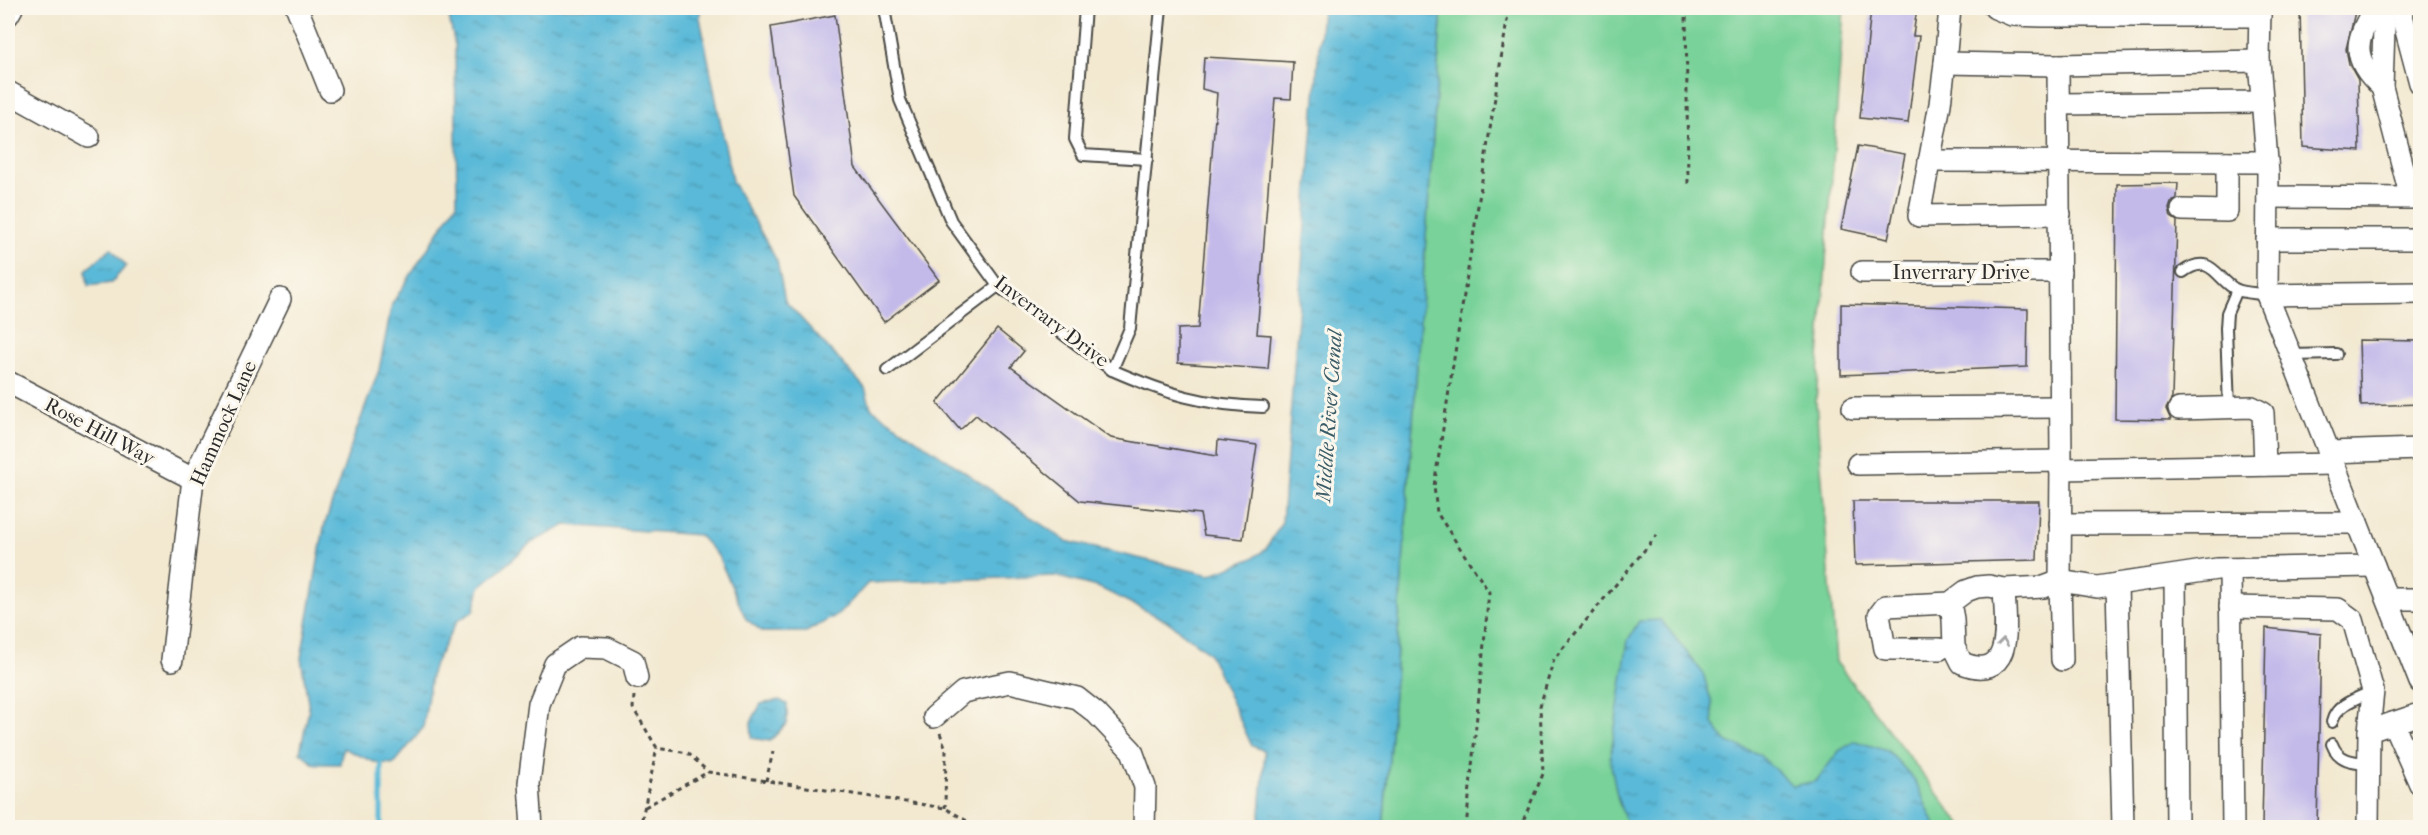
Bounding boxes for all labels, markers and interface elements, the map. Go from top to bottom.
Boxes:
street label: Inverrary Drive [1892,261,2030,284]
street label: Inverrary Drive [990,271,1113,372]
water label: Middle River Canal [1311,327,1347,504]
street label: Hammock Lane [186,357,261,489]
street label: Rose Hill Way [41,393,160,471]
one-way arrow [1997,637,2009,647]

